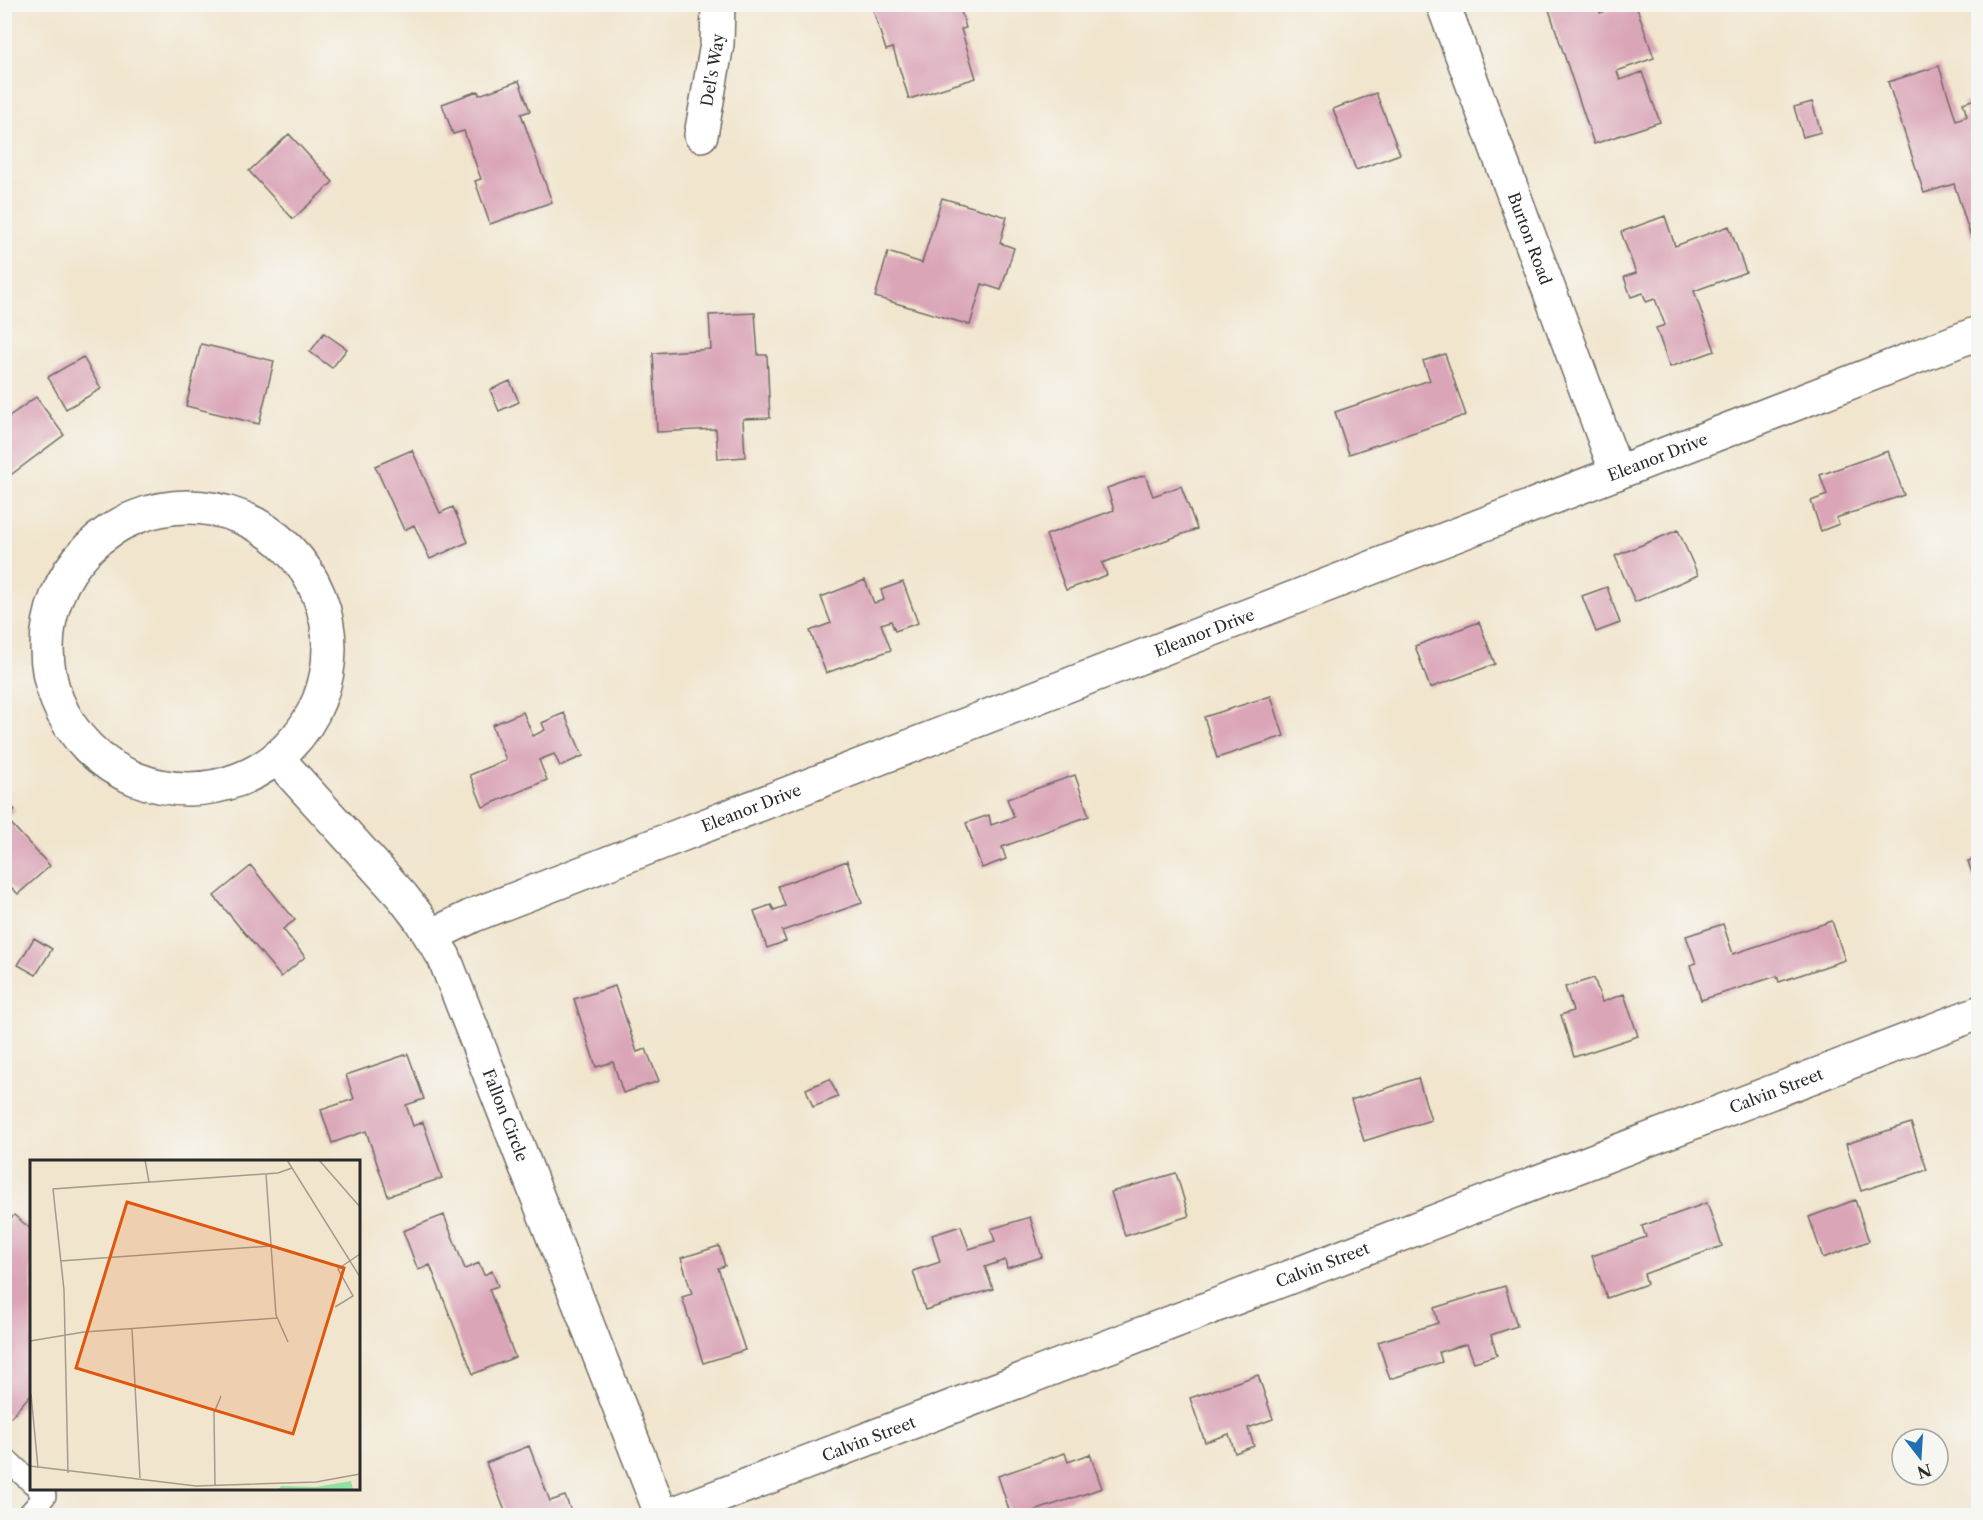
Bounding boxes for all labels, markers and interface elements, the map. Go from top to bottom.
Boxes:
street label: Del's Way [696,32,727,108]
street label: Burton Road [1504,189,1556,288]
street label: Eleanor Drive [1605,429,1710,485]
street label: Eleanor Drive [1152,604,1257,661]
street label: Eleanor Drive [698,779,804,836]
street label: Calvin Street [1727,1063,1826,1117]
street label: Fallon Circle [479,1066,533,1164]
inset map [30,1160,360,1490]
street label: Calvin Street [1273,1237,1372,1292]
street label: Calvin Street [819,1412,919,1466]
north arrow [1890,1427,1950,1487]
text: N [1915,1460,1934,1483]

